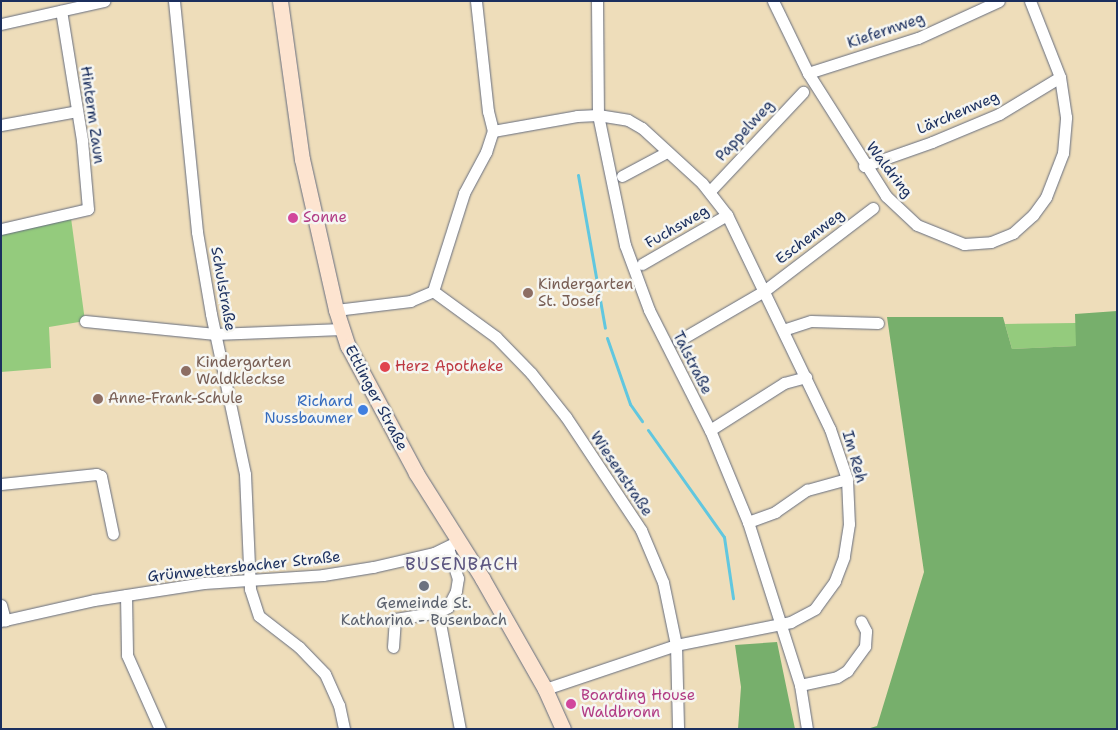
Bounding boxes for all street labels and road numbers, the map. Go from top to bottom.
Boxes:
street label: Kiefernweg [845,9,927,53]
street label: Hinterm Zaun [76,65,108,165]
street label: Lärchenweg [914,88,1002,138]
street label: Pappelweg [712,97,778,165]
street label: Waldring [862,139,916,201]
street label: Fuchsweg [642,202,712,252]
street label: Eschenweg [772,206,848,268]
street label: Schulstraße [207,246,239,332]
street label: Talstraße [668,328,716,398]
street label: Ettlinger Straße [341,342,411,454]
street label: Wiesenstraße [586,428,656,520]
street label: Im Reh [838,429,870,485]
street label: Grünwettersbacher Straße [147,548,341,586]

